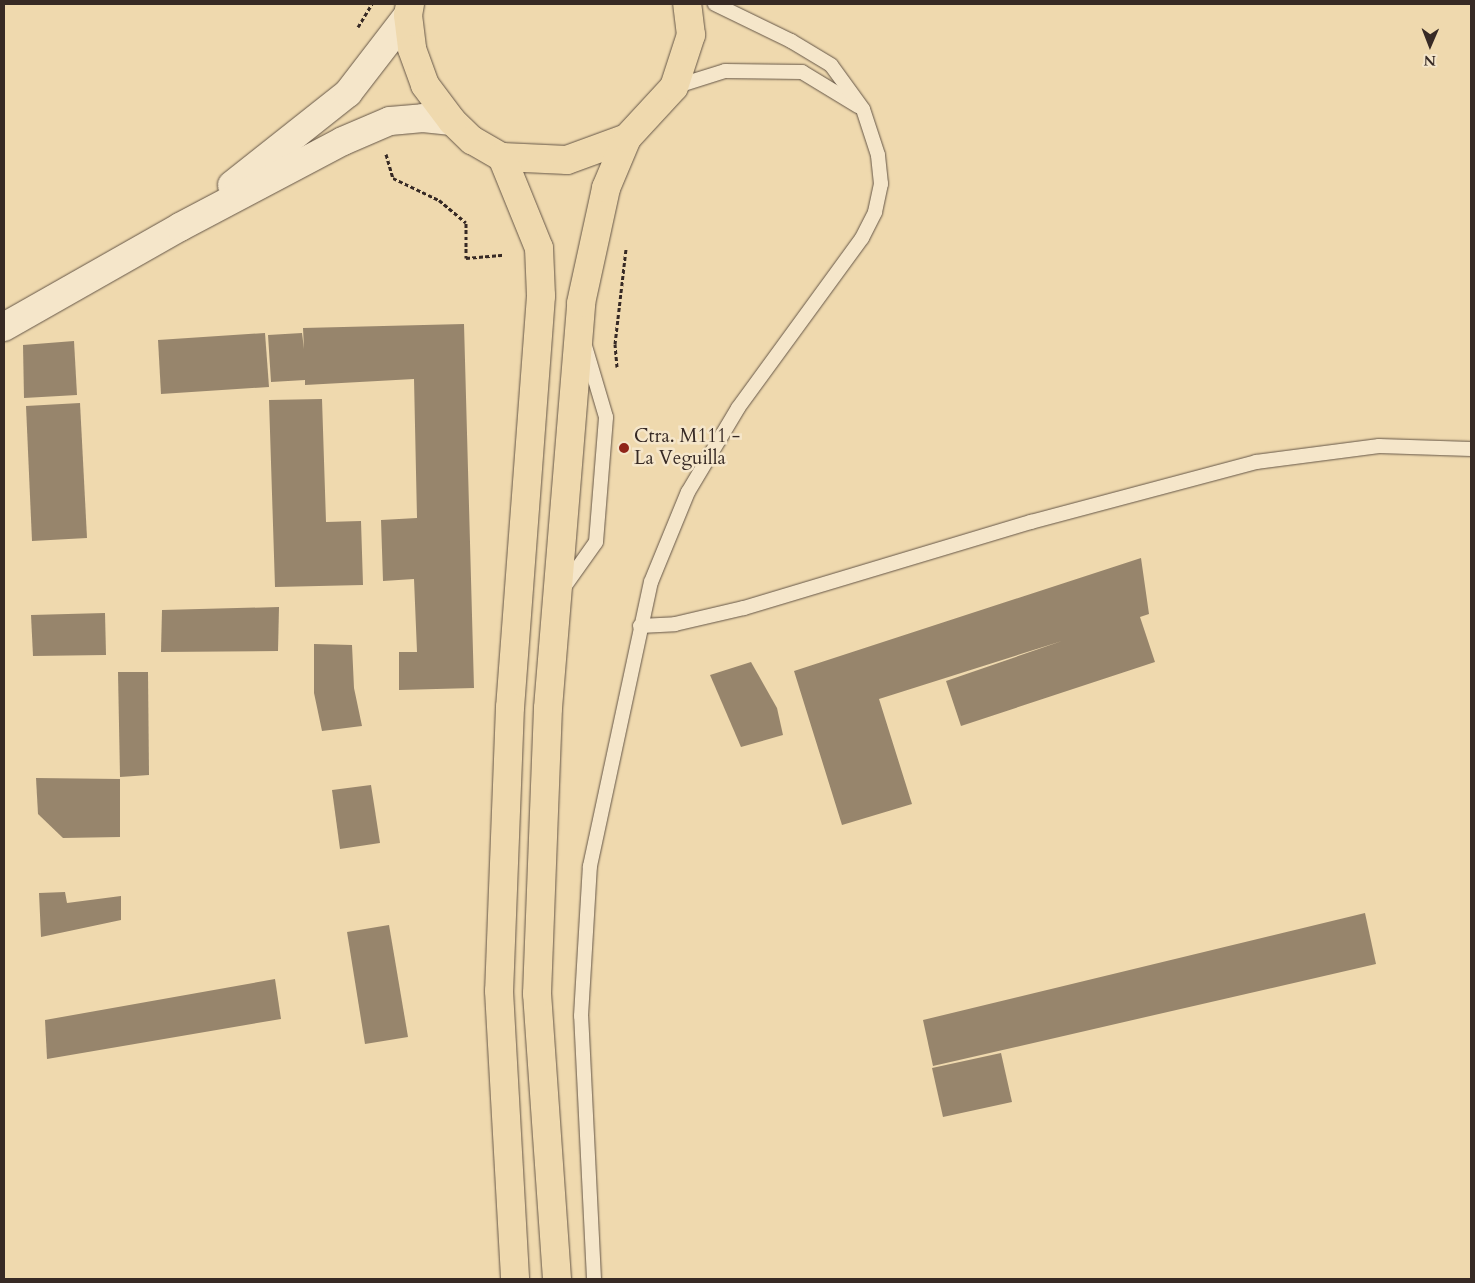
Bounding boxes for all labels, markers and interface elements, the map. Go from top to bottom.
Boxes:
north arrow [1405,20,1455,70]
text: N [1423,51,1436,70]
place label: Ctra. M111 - La Veguilla [634,426,740,470]
marker: Ctra. M111 - La Veguilla [618,442,630,454]

